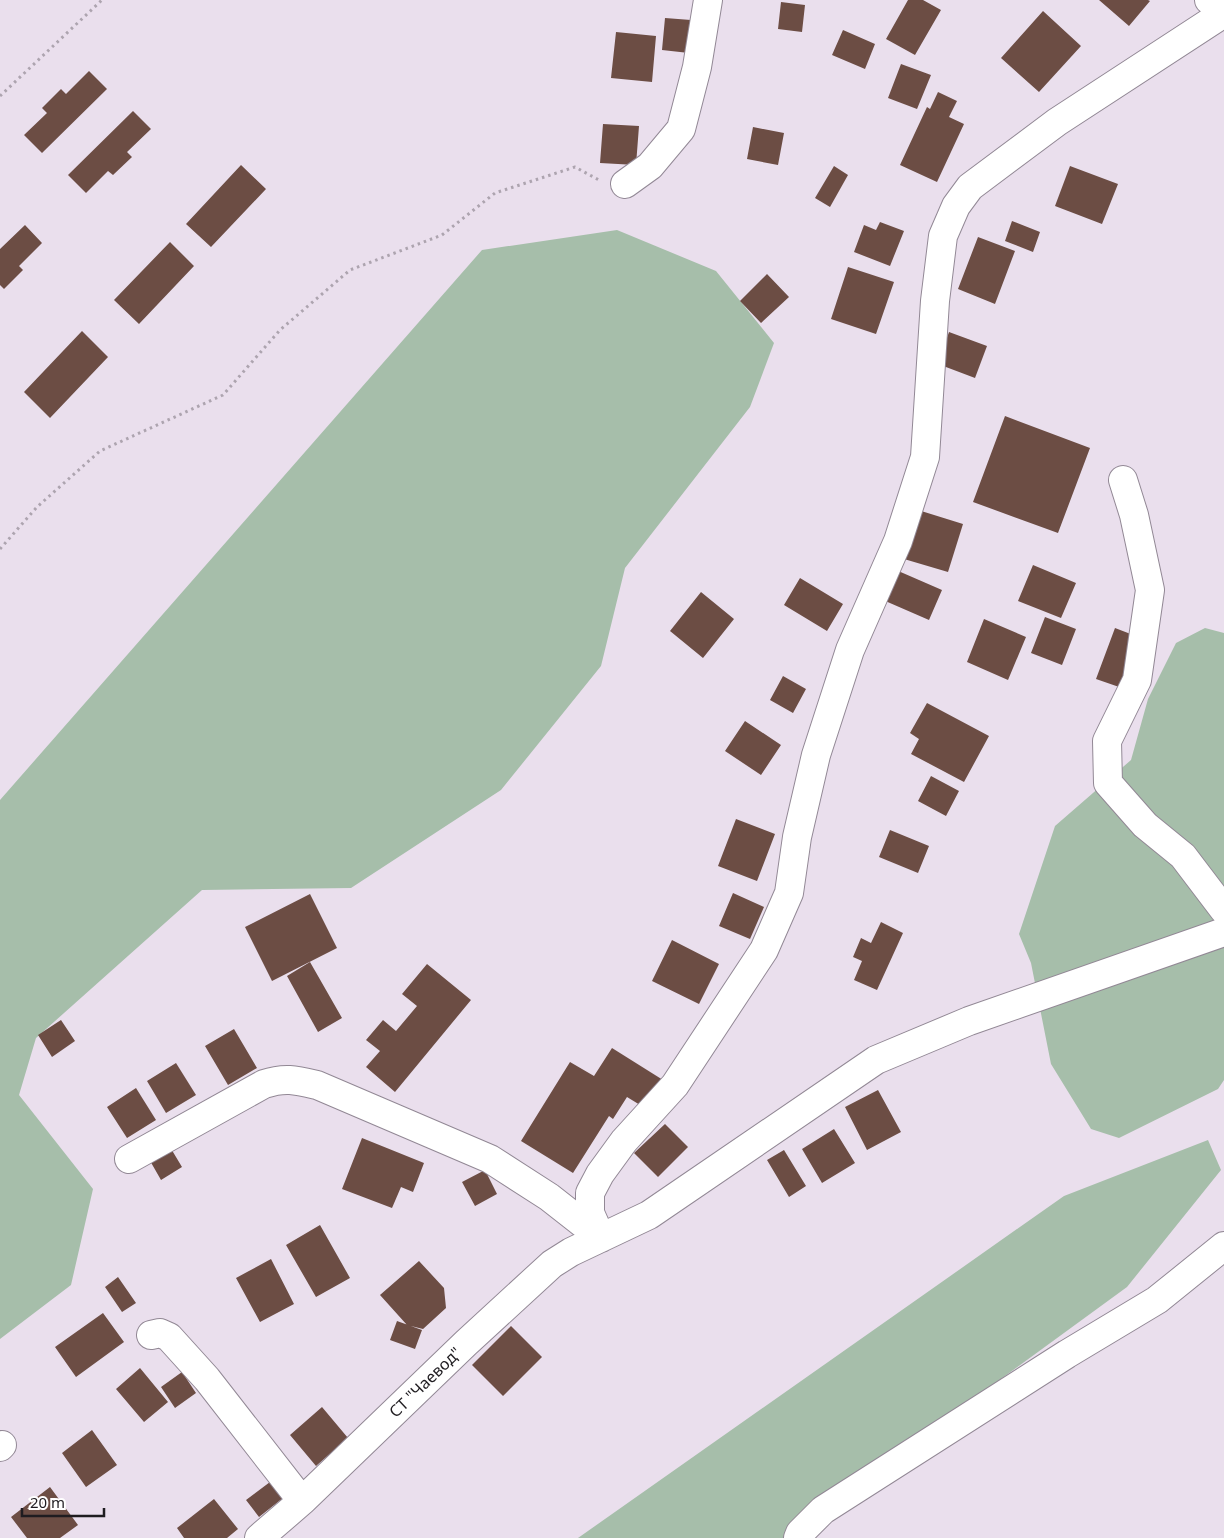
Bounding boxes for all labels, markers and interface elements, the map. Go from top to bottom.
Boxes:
street label: СТ "Чаевод" [384,1342,466,1422]
scale bar [22,1486,105,1518]
text: 20 m [30,1492,65,1512]

